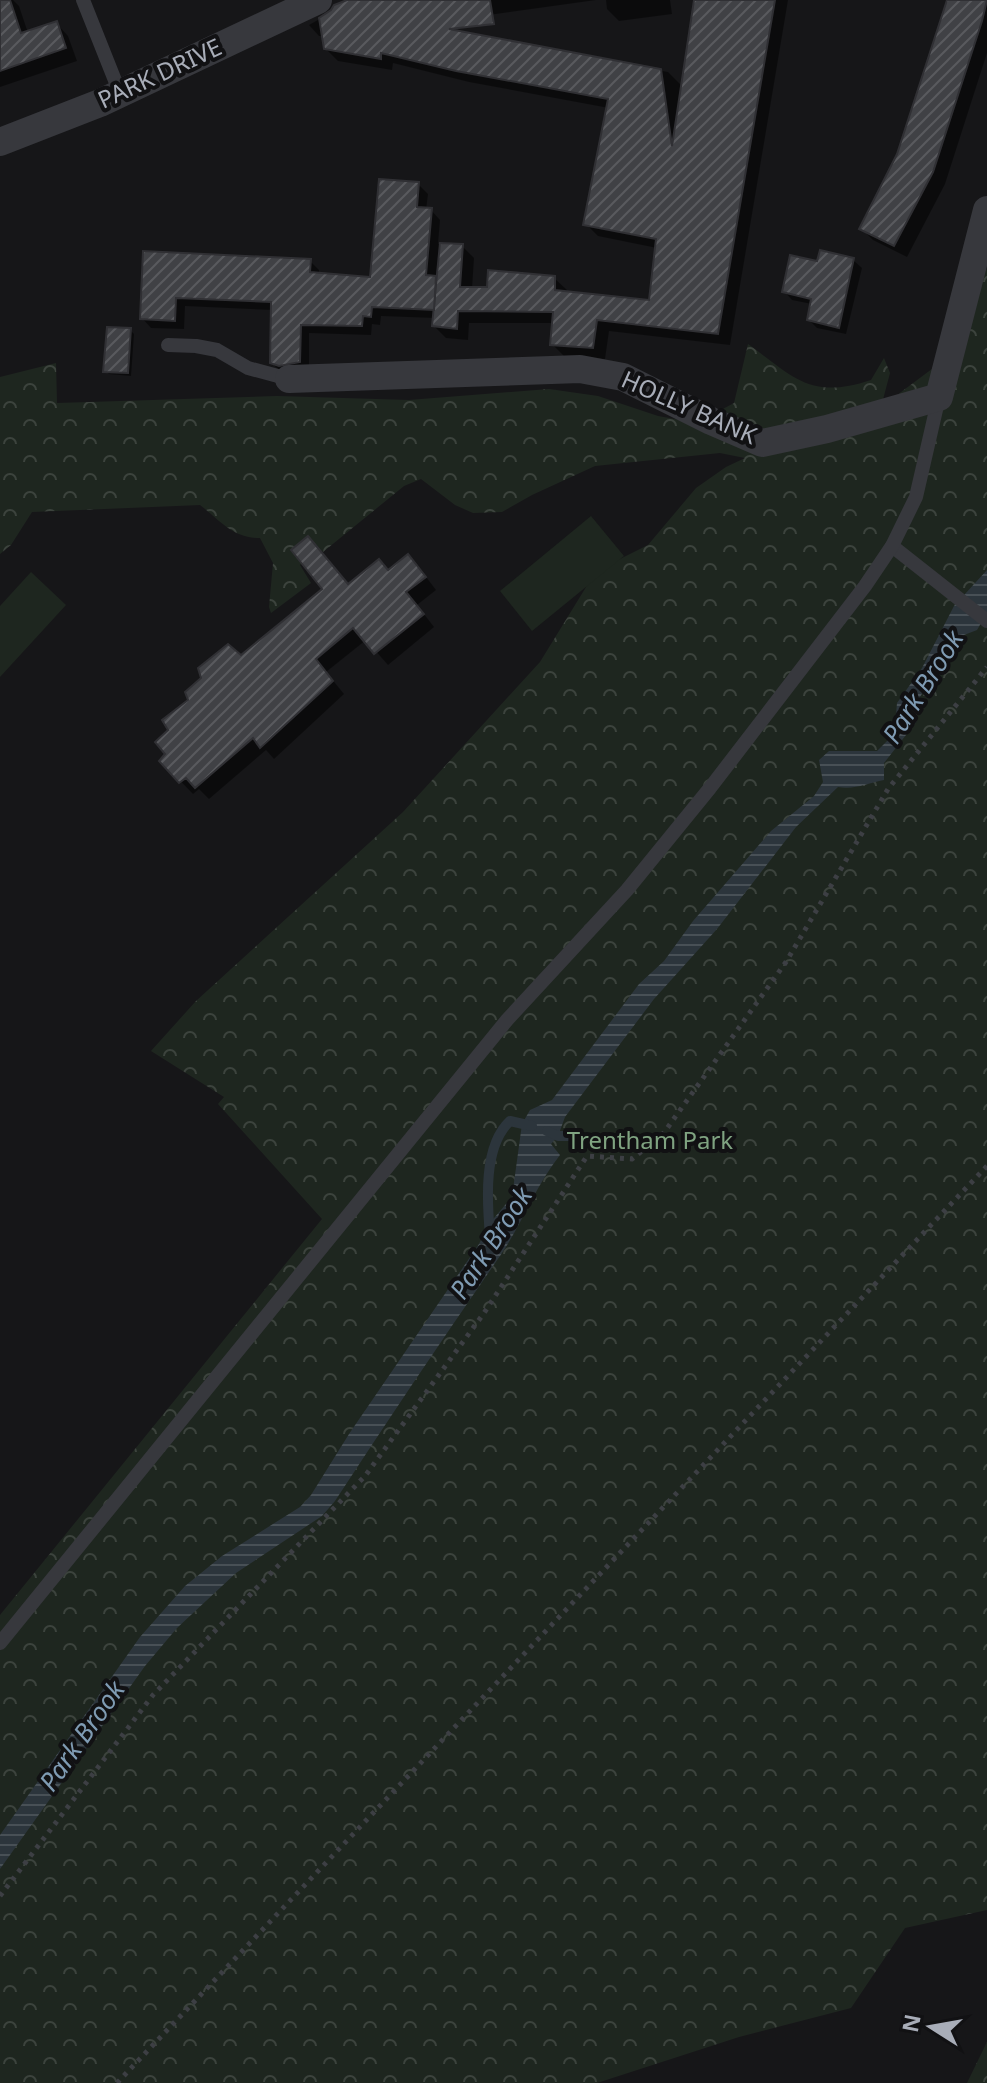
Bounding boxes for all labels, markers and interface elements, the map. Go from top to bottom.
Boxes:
street label: PARK DRIVE [92,30,227,116]
street label: HOLLY BANK [617,362,763,451]
water label: Park Brook [873,622,972,750]
park label: Trentham Park [567,1123,733,1156]
water label: Park Brook [440,1178,540,1306]
water label: Park Brook [30,1672,133,1798]
north arrow [891,1987,971,2067]
text: N [894,2011,927,2035]

